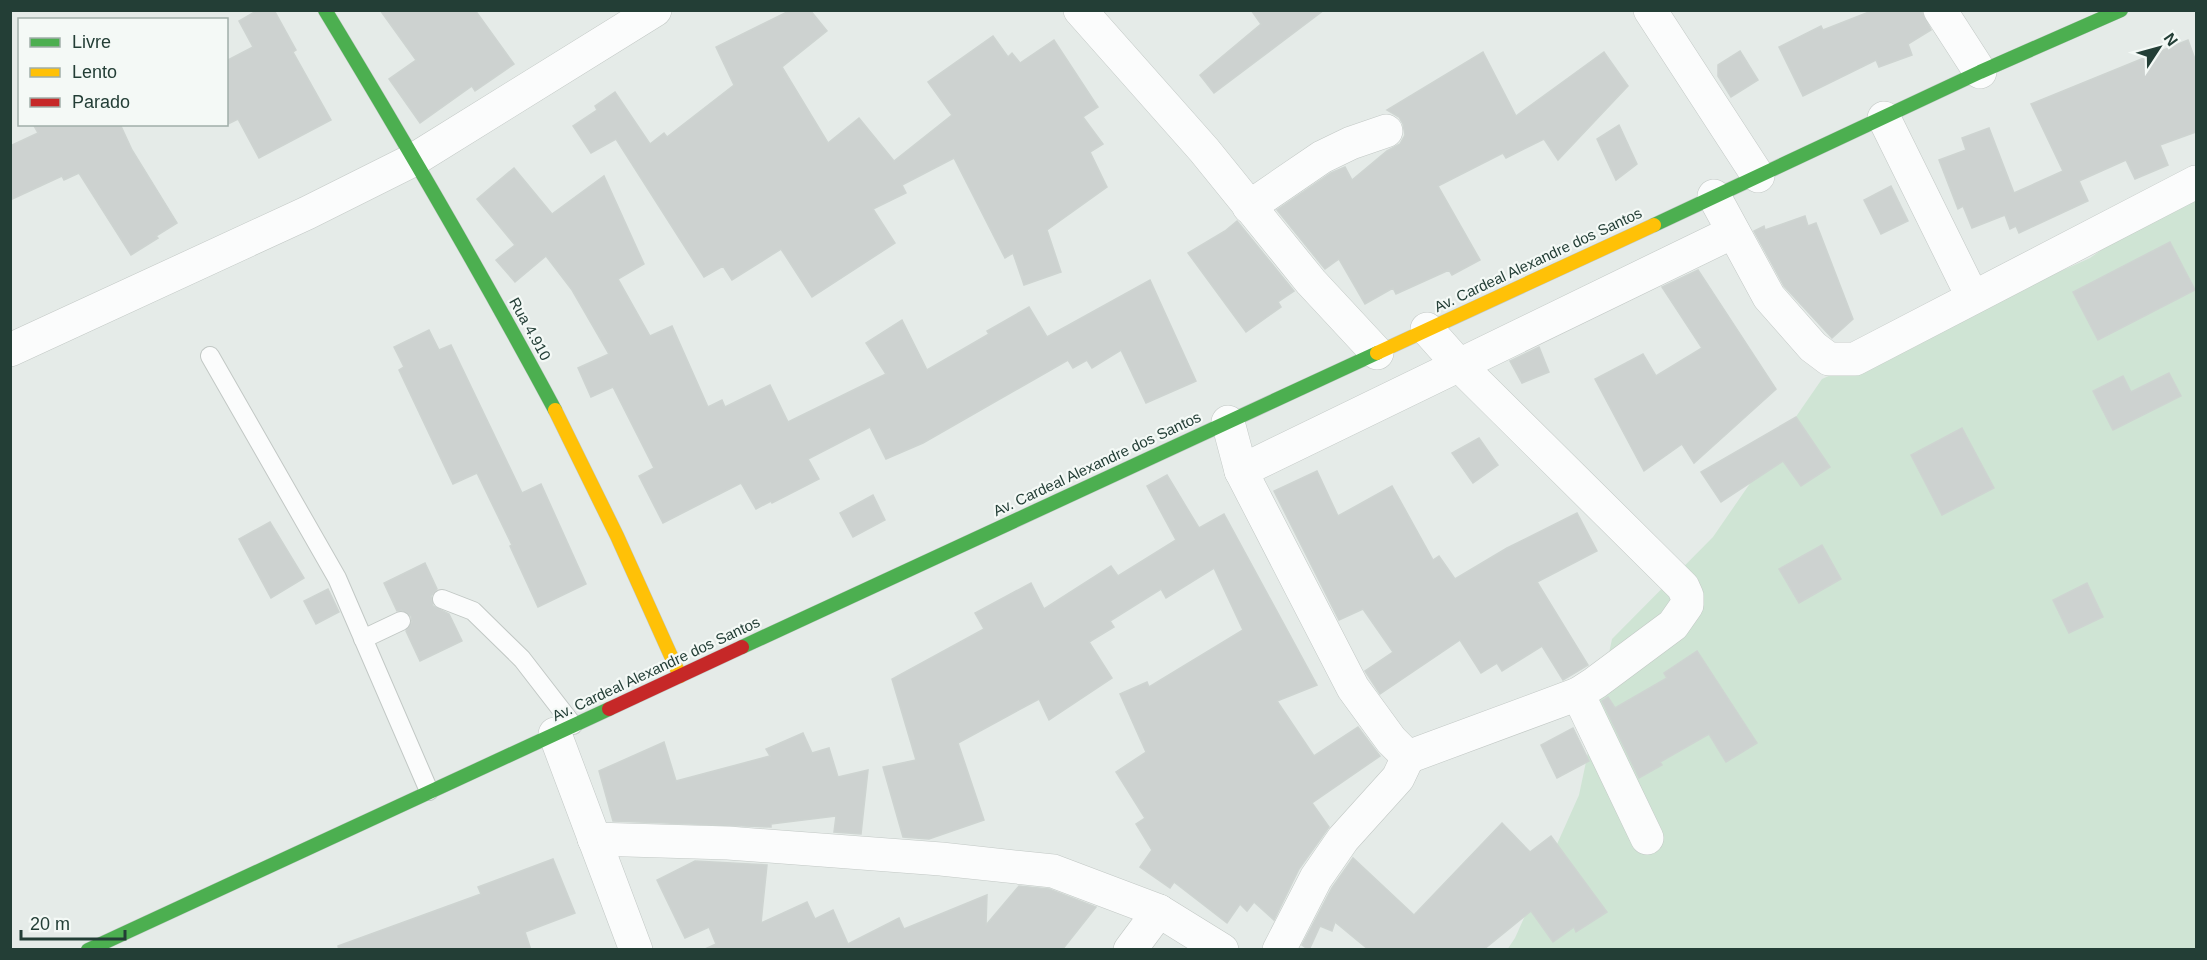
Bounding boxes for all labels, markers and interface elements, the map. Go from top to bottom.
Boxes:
legend [18,18,228,126]
north arrow [2129,18,2189,78]
text: N [2160,30,2181,49]
text: Livre [72,32,111,52]
text: Lento [72,62,117,82]
text: Parado [72,92,130,112]
street label: Av. Cardeal Alexandre dos Santos [1431,204,1644,315]
street label: Rua 4.910 [506,294,555,363]
street label: Av. Cardeal Alexandre dos Santos [990,408,1203,519]
street label: Av. Cardeal Alexandre dos Santos [549,613,762,724]
scale bar [21,903,124,941]
text: 20 m [30,914,70,934]

